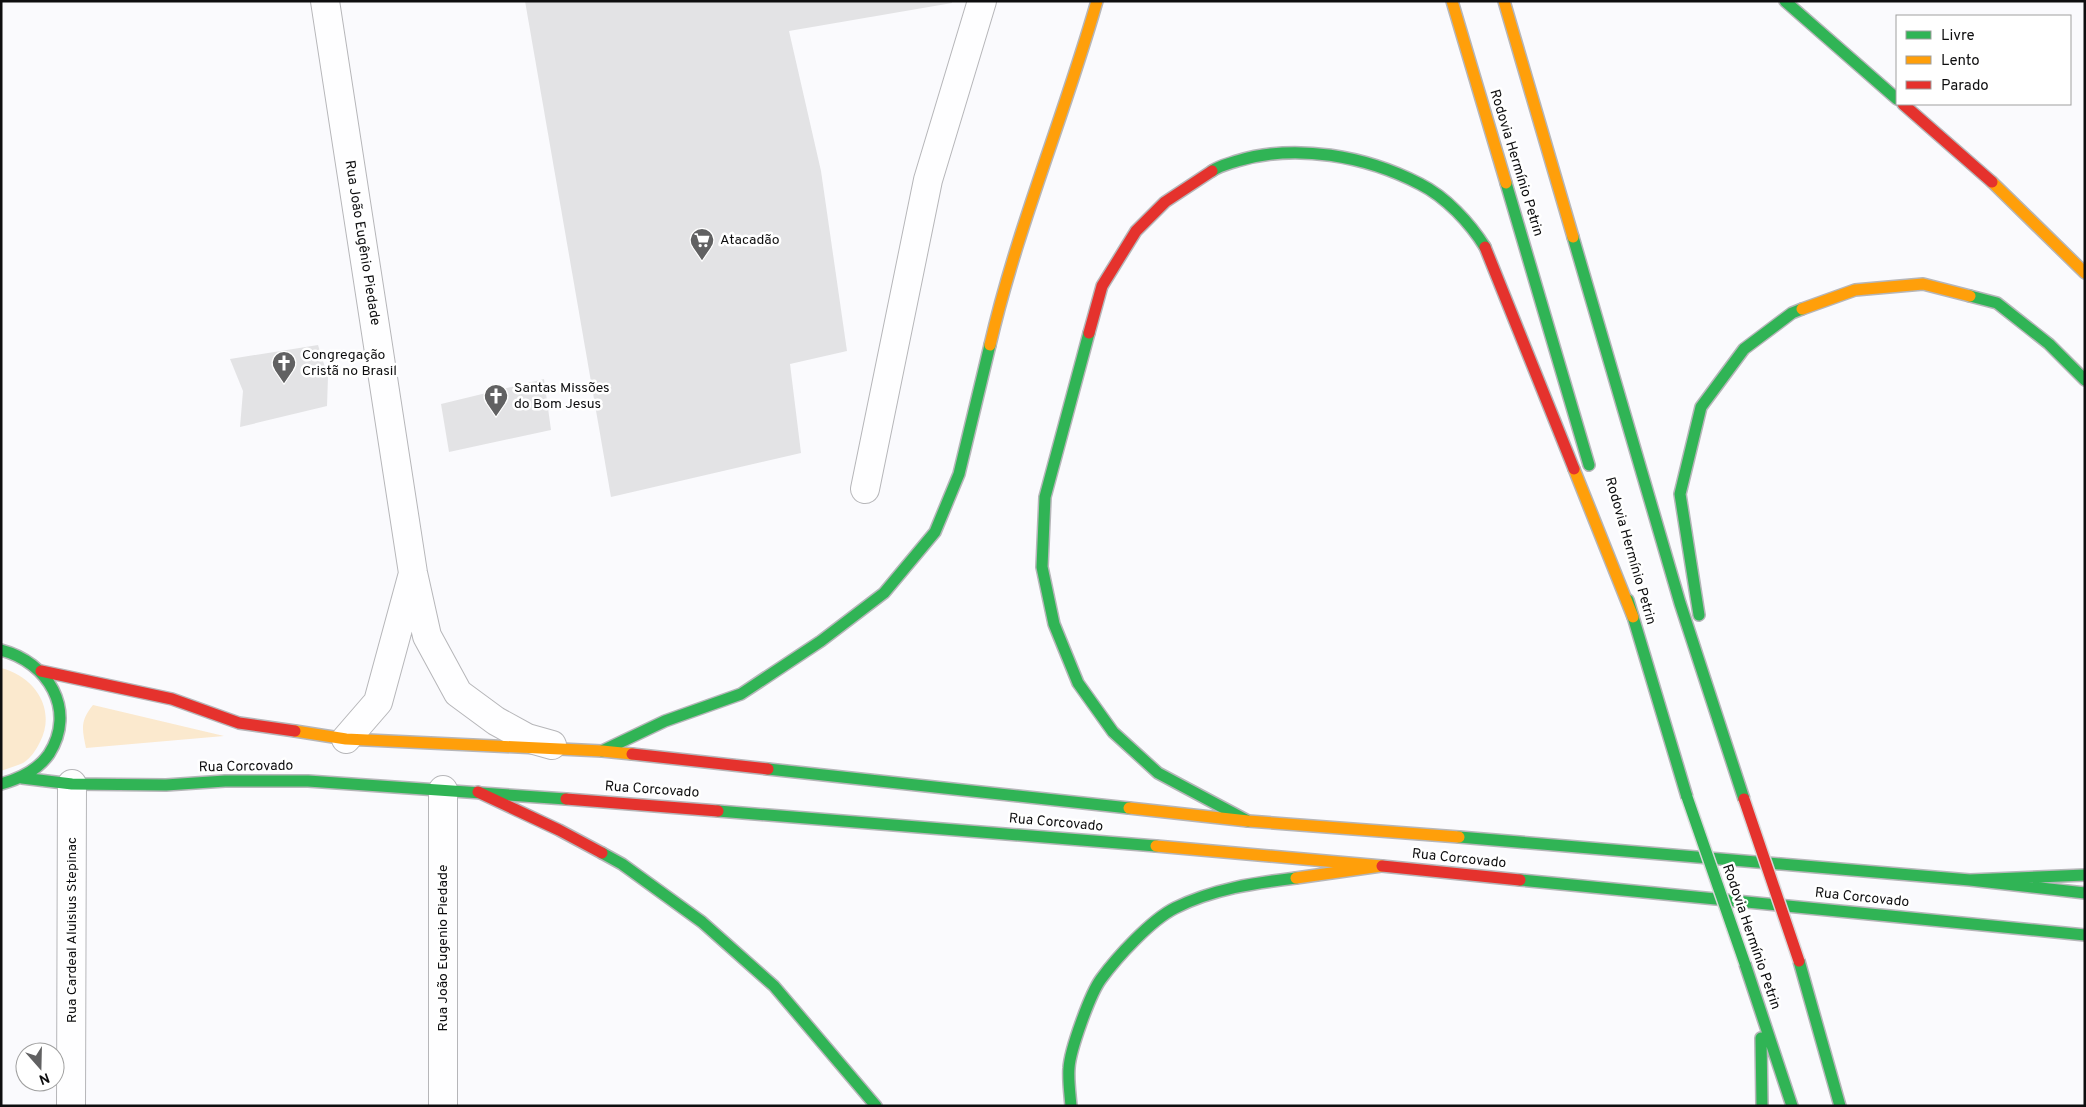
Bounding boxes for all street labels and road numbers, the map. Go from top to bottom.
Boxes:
street label: Rodovia Hermínio Petrin [1486,88,1546,238]
street label: Rua João Eugênio Piedade [341,159,383,327]
street label: Rodovia Hermínio Petrin [1601,475,1659,627]
street label: Rua Corcovado [199,758,294,776]
street label: Rua Corcovado [604,778,700,802]
street label: Rua Corcovado [1008,810,1104,836]
street label: Rua Cardeal Aluisius Stepinac [64,837,81,1023]
street label: Rua Corcovado [1411,846,1507,872]
street label: Rodovia Hermínio Petrin [1718,862,1784,1012]
street label: Rua João Eugenio Piedade [435,865,452,1031]
street label: Rua Corcovado [1814,885,1910,911]

